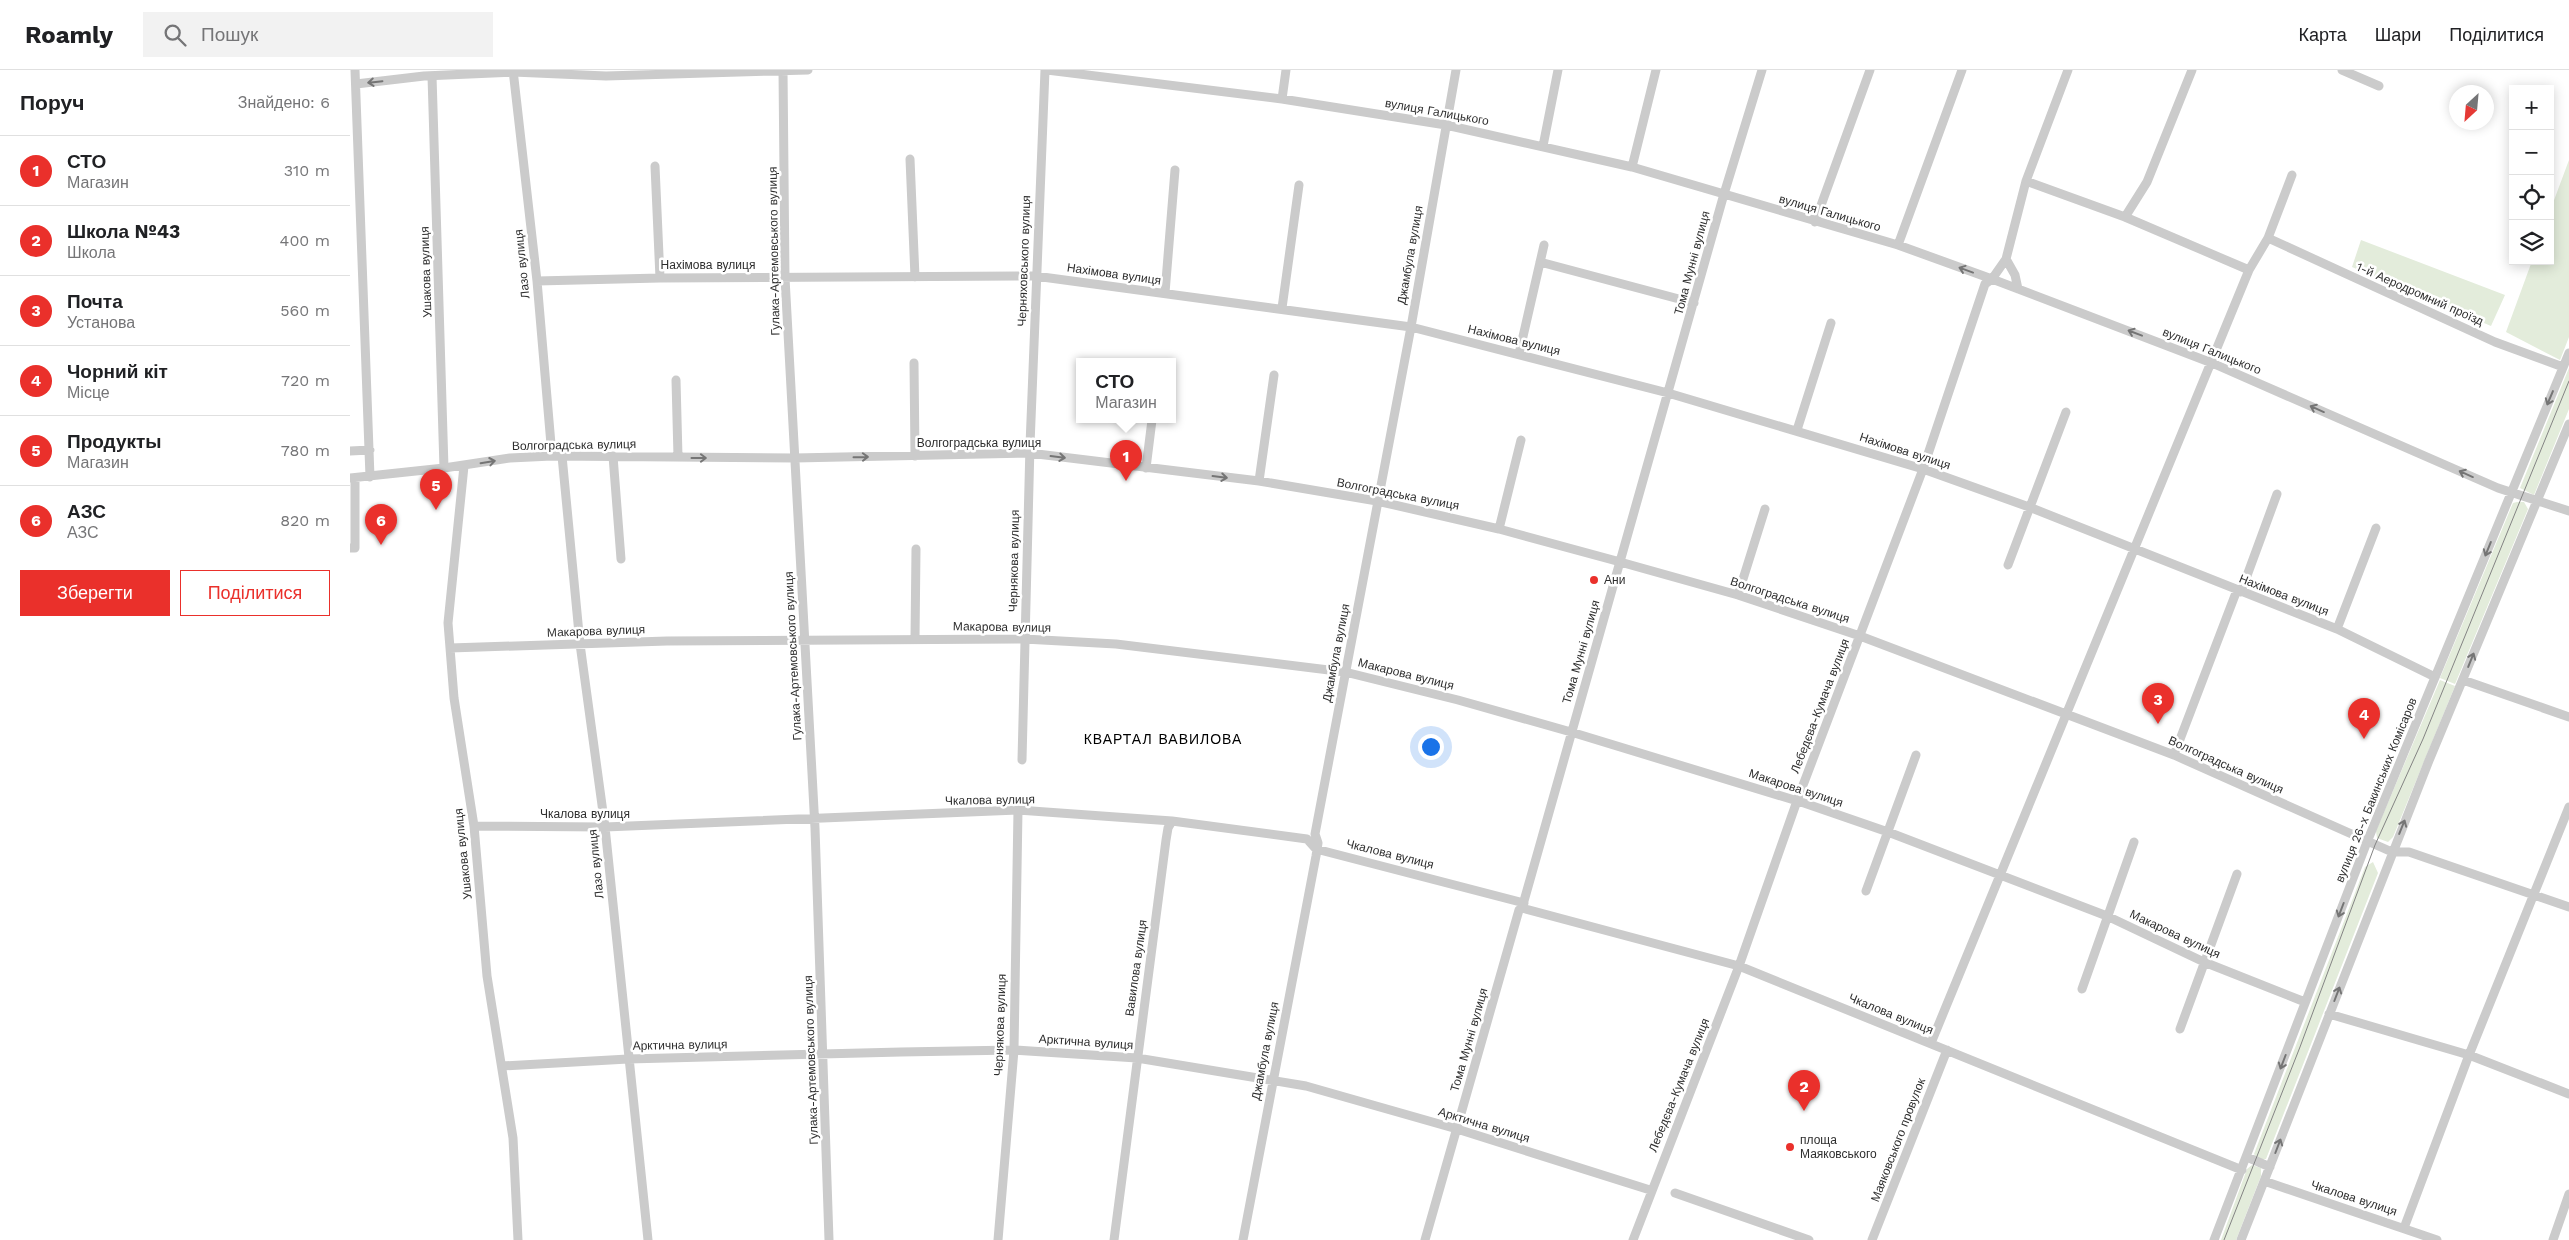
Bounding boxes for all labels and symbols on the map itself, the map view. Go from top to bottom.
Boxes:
one-way arrow [368,77,384,87]
north arrow [2449,85,2494,130]
street label: вулиця Галицького [1384,96,1490,128]
street label: Гулака-Артемовського вулиця [766,166,782,336]
street label: вулиця Галицького [1778,192,1883,234]
street label: Черняховського вулиця [1015,195,1033,327]
street label: Джамбула вулиця [1394,205,1426,305]
street label: Тома Мунні вулиця [1671,209,1713,317]
street label: Ушакова вулиця [417,226,435,318]
street label: Лазо вулиця [511,229,533,299]
street label: Нахімова вулиця [661,258,755,272]
street label: Нахімова вулиця [1066,260,1162,288]
street label: 1-й Аеродромний проїзд [2354,260,2486,328]
one-way arrow [1959,265,1975,274]
street label: Нахімова вулиця [1466,322,1562,358]
street label: вулиця Галицького [2161,325,2264,377]
one-way arrow [2128,328,2143,338]
one-way arrow [2545,391,2554,406]
one-way arrow [2310,404,2325,414]
street label: Нахімова вулиця [1858,430,1952,472]
street label: Волгоградська вулиця [917,436,1041,450]
street label: Волгоградська вулиця [512,437,636,453]
pin: 1 [1110,440,1142,481]
one-way arrow [852,452,869,462]
one-way arrow [1050,452,1066,462]
one-way arrow [690,453,706,463]
one-way arrow [479,456,495,466]
pin: 5 [420,469,452,510]
one-way arrow [2459,469,2474,479]
one-way arrow [1211,472,1227,482]
street label: Волгоградська вулиця [1336,475,1460,513]
pin: 6 [365,504,397,545]
street label: Чернякова вулиця [1006,510,1022,612]
one-way arrow [2483,540,2492,556]
street label: Гулака-Артемовського вулиця [782,571,804,741]
street label: Нахімова вулиця [2237,571,2331,619]
place label: Ани [1604,573,1625,587]
marker: Ани [1588,574,1600,586]
street label: Волгоградська вулиця [1729,574,1851,626]
street label: Тома Мунні вулиця [1560,599,1602,705]
street label: Джамбула вулиця [1320,603,1352,703]
street label: Макарова вулиця [953,619,1051,635]
street label: Макарова вулиця [547,622,645,640]
street label: Лебедєва-Кумача вулиця [1788,637,1852,775]
one-way arrow [2467,653,2477,668]
street label: Макарова вулиця [1357,655,1455,693]
pin: 3 [2142,683,2174,724]
street label: вулиця 26-х Бакинських Комісаров [2332,696,2420,884]
pin: 4 [2348,698,2380,739]
district label: КВАРТАЛ ВАВИЛОВА [1084,731,1242,747]
street label: Волгоградська вулиця [2166,733,2286,797]
your location [1418,734,1444,760]
street label: Макарова вулиця [1747,766,1845,810]
street label: Чкалова вулиця [945,792,1035,808]
street label: Чкалова вулиця [540,807,630,821]
street label: Ушакова вулиця [451,808,475,900]
one-way arrow [2399,819,2408,834]
street label: Лазо вулиця [585,829,607,899]
street label: Чкалова вулиця [1345,836,1435,872]
one-way arrow [2336,902,2345,917]
street label: Макарова вулиця [2128,907,2222,961]
street label: Вавилова вулиця [1122,919,1150,1017]
street label: Чернякова вулиця [991,974,1009,1076]
street label: Гулака-Артемовського вулиця [801,975,821,1145]
street label: Тома Мунні вулиця [1448,987,1490,1093]
one-way arrow [2332,987,2342,1002]
street label: Чкалова вулиця [1847,991,1935,1037]
street label: Джамбула вулиця [1249,1001,1281,1101]
street label: Лебедєва-Кумача вулиця [1646,1016,1712,1154]
street label: Арктична вулиця [1038,1032,1134,1052]
street label: Арктична вулиця [632,1037,728,1053]
one-way arrow [2278,1053,2287,1069]
pin: 2 [1788,1070,1820,1111]
street label: Маяковського провулок [1868,1075,1928,1204]
street label: Арктична вулиця [1437,1104,1531,1146]
place label: площа Маяковського [1800,1133,1877,1161]
one-way arrow [2274,1139,2283,1154]
marker: площа Маяковського [1784,1141,1796,1153]
street label: Чкалова вулиця [2309,1177,2399,1219]

